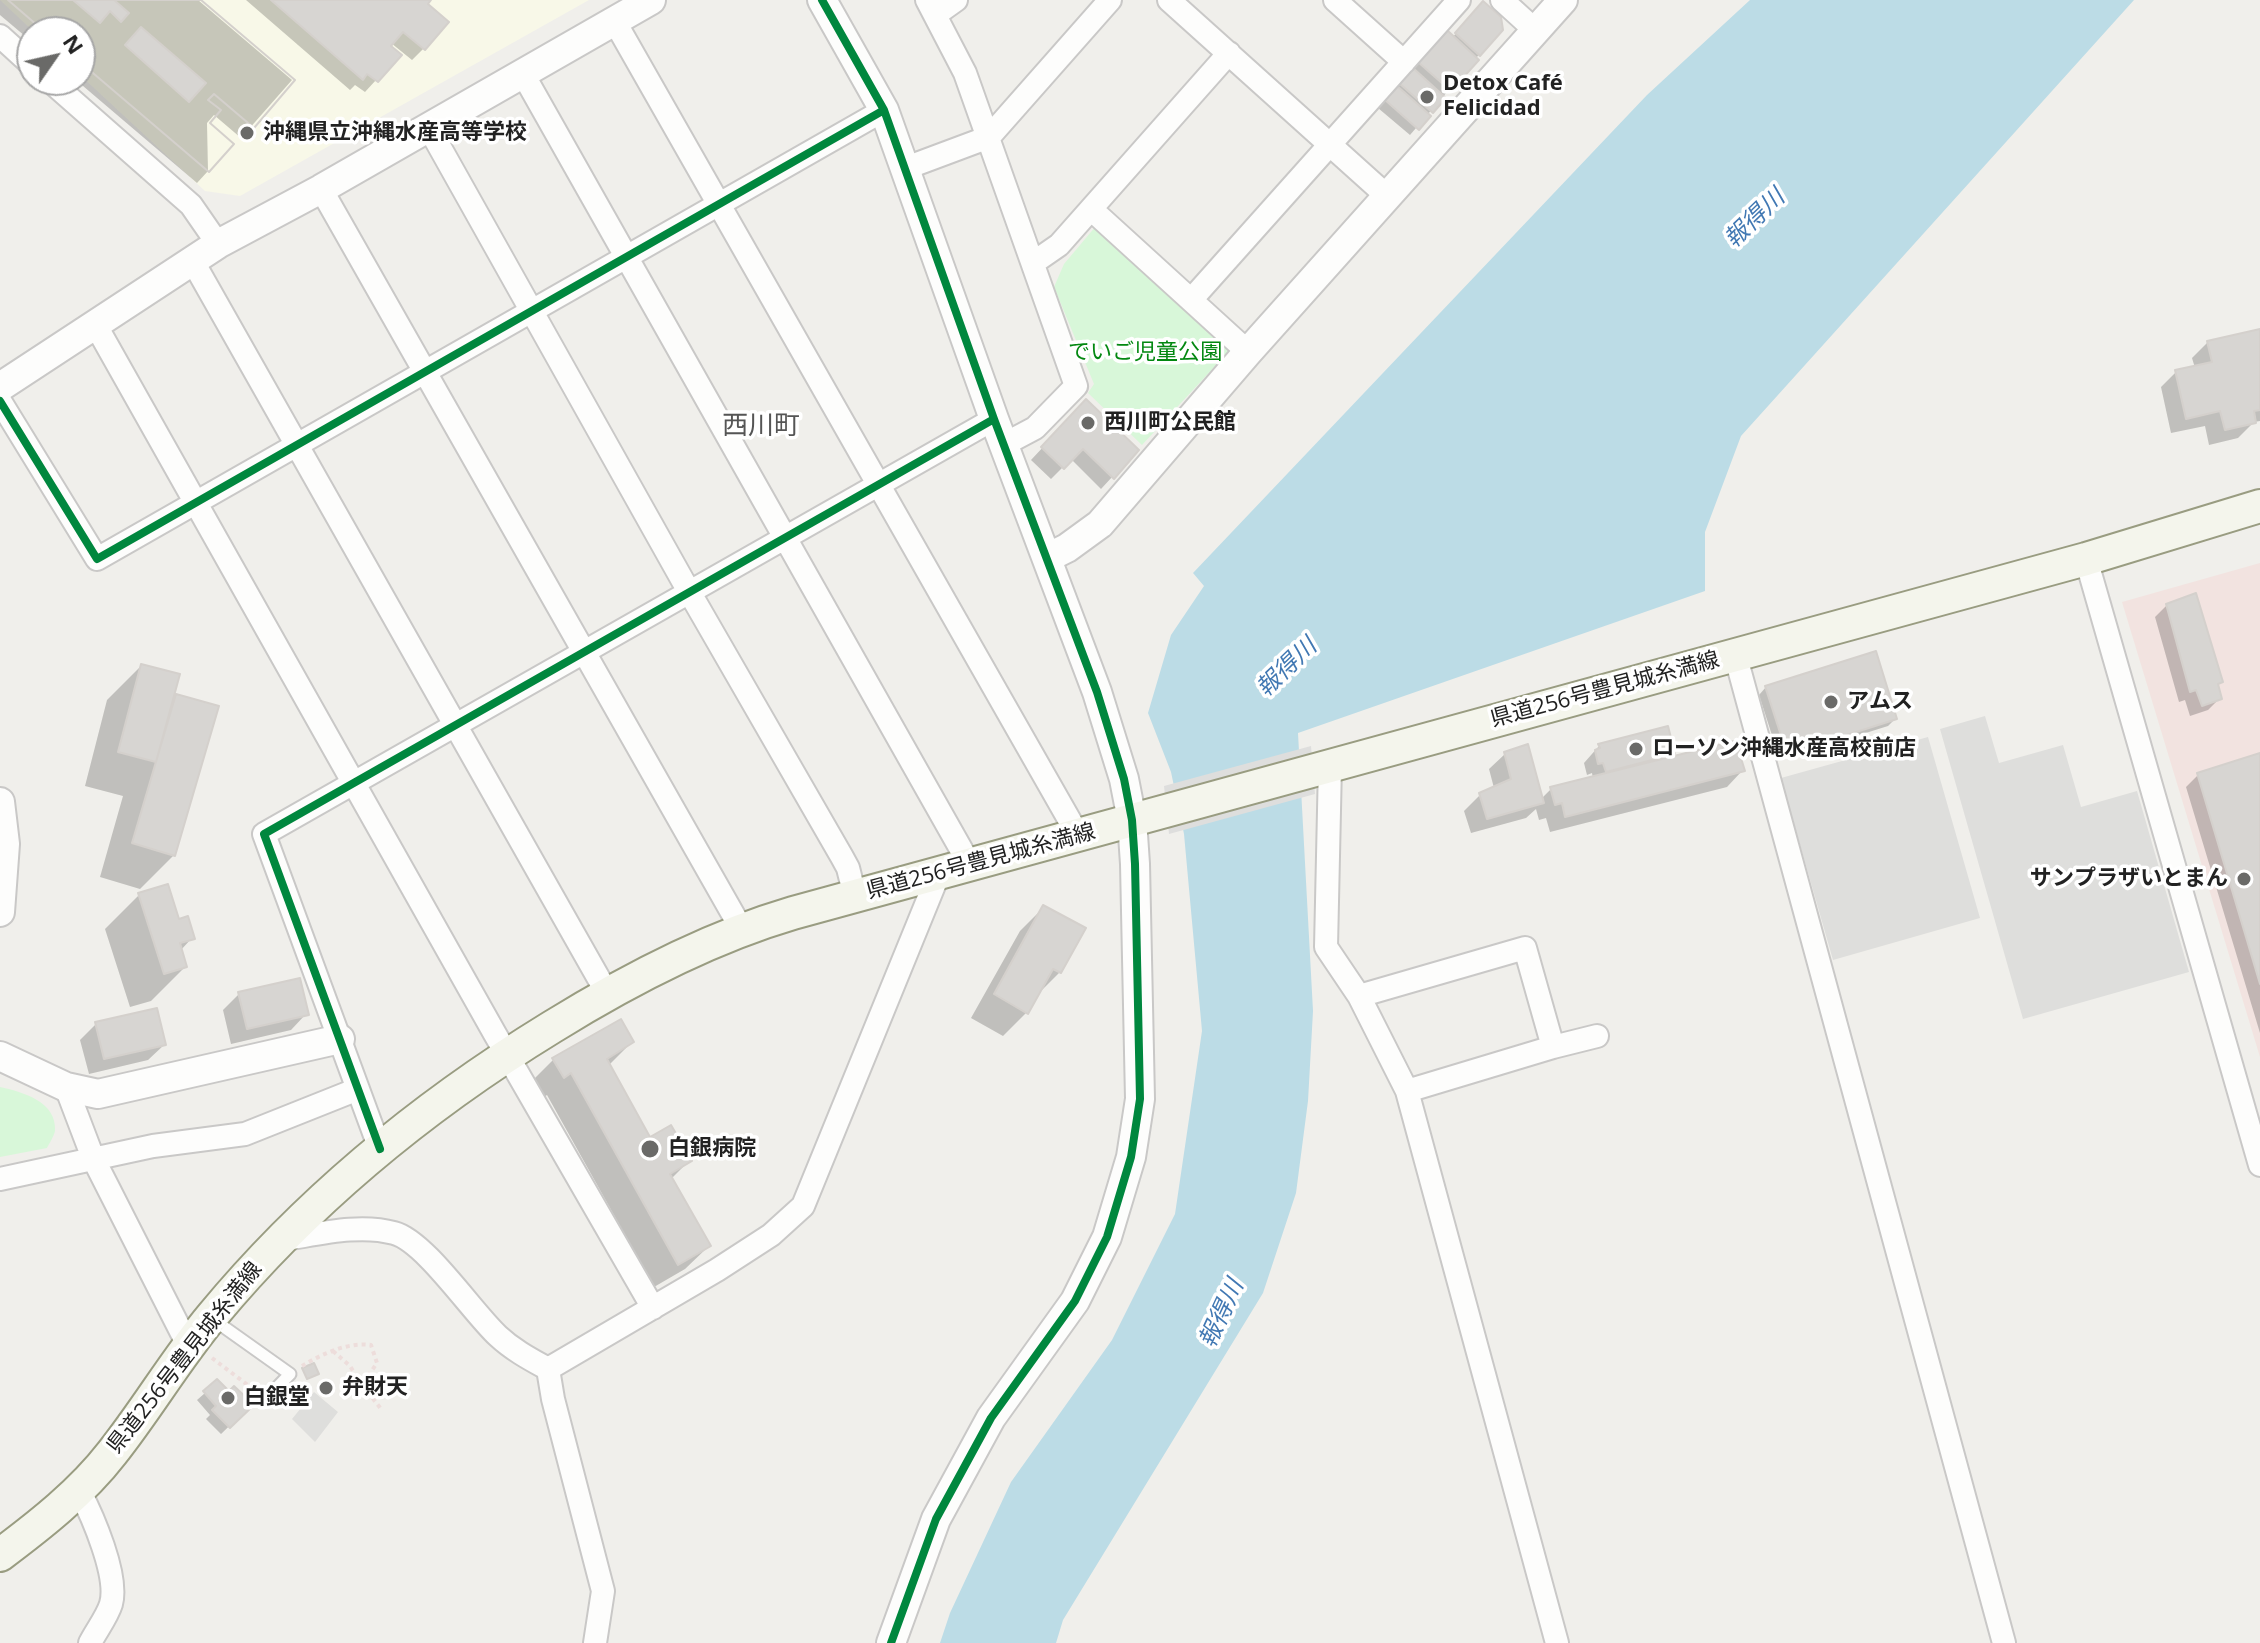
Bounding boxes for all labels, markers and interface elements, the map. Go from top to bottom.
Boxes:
north arrow [16,16,96,96]
text: N [57,28,92,59]
place label: Detox Café Felicidad [1443,71,1563,122]
marker: Detox Café Felicidad [1418,88,1436,106]
place label: 沖縄県立沖縄水産高等学校 [263,120,527,146]
marker: 沖縄県立沖縄水産高等学校 [238,124,256,142]
water label: 報得川 [1719,184,1791,254]
park label: でいご児童公園 [1068,340,1222,366]
place label: 西川町公民館 [1104,410,1236,436]
district label: 西川町 [722,411,800,443]
marker: 西川町公民館 [1079,414,1097,432]
water label: 報得川 [1251,633,1323,703]
street label: 県道256号豊見城糸満線 [1488,647,1722,733]
place label: アムス [1847,689,1913,715]
marker: アムス [1822,693,1840,711]
place label: ローソン沖縄水産高校前店 [1652,736,1916,762]
marker: ローソン沖縄水産高校前店 [1627,740,1645,758]
street label: 県道256号豊見城糸満線 [864,819,1098,905]
place label: サンプラザいとまん [2030,866,2228,892]
marker: サンプラザいとまん [2235,870,2253,888]
place label: 白銀病院 [668,1136,756,1162]
marker: 白銀病院 [639,1138,661,1160]
street label: 県道256号豊見城糸満線 [102,1257,268,1459]
water label: 報得川 [1194,1275,1250,1353]
place label: 弁財天 [342,1375,408,1401]
marker: 弁財天 [317,1379,335,1397]
place label: 白銀堂 [244,1385,310,1411]
marker: 白銀堂 [219,1389,237,1407]

